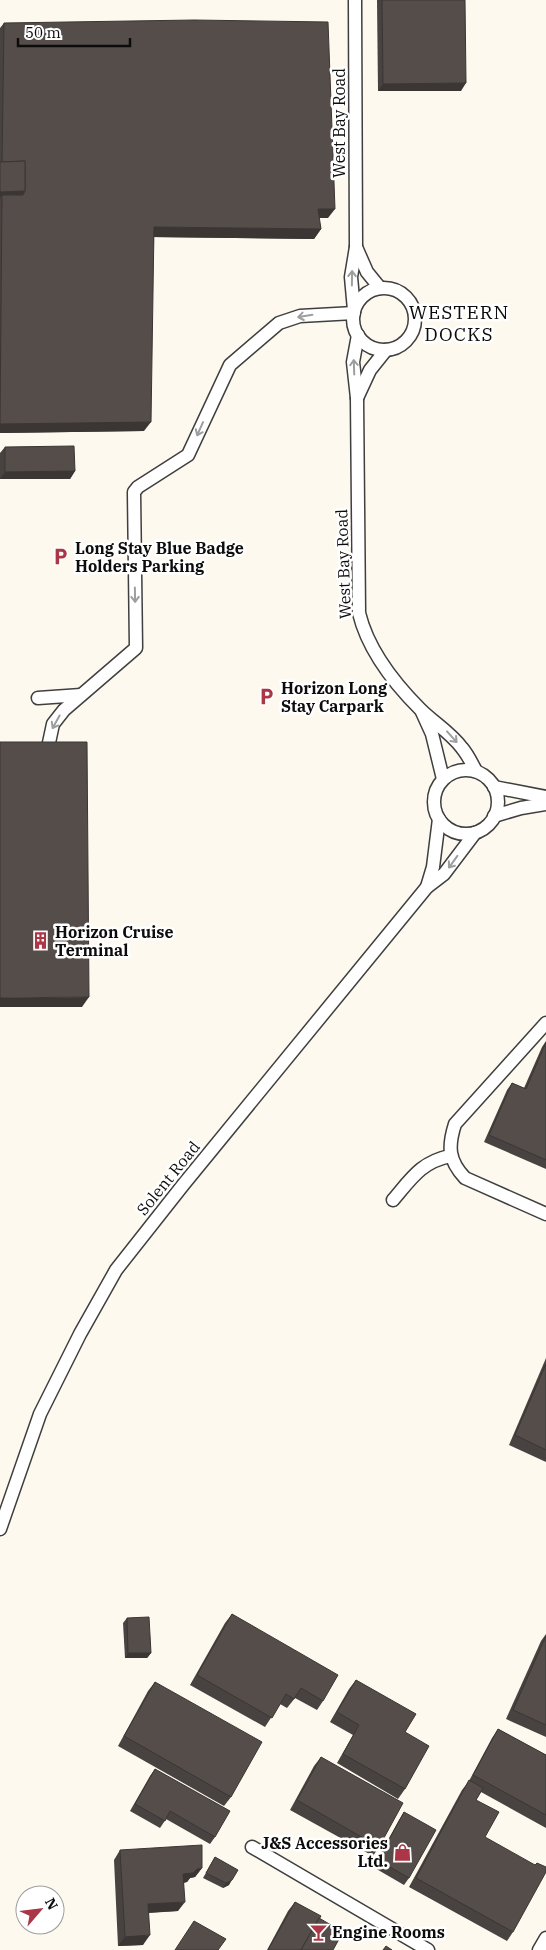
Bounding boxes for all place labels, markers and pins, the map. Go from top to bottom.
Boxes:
place label: Long Stay Blue Badge Holders Parking [75,538,244,576]
parking icon: Long Stay Blue Badge Holders Parking [51,547,71,567]
place label: Horizon Long Stay Carpark [281,678,388,716]
parking icon: Horizon Long Stay Carpark [257,687,277,707]
place label: Horizon Cruise Terminal [55,922,174,960]
building icon: Horizon Cruise Terminal [31,931,51,951]
place label: J&S Accessories Ltd. [261,1833,388,1871]
shop icon: J&S Accessories Ltd. [392,1842,412,1862]
bar icon: Engine Rooms [308,1922,328,1942]
place label: Engine Rooms [332,1922,445,1942]

